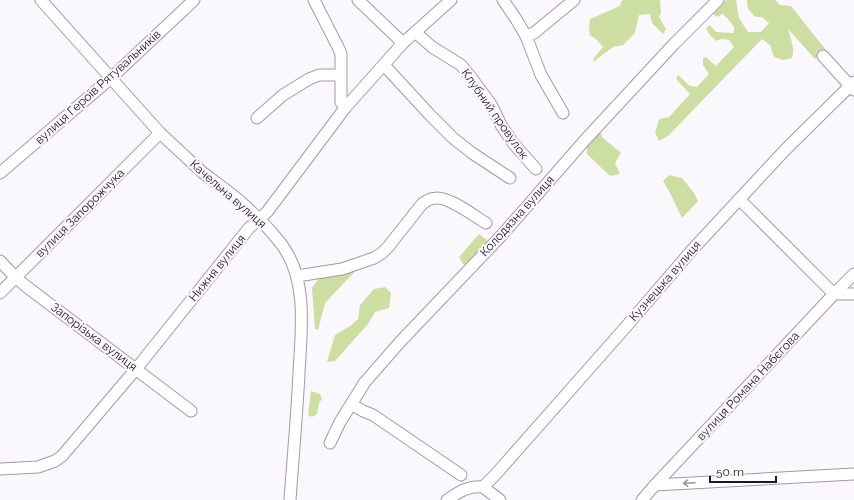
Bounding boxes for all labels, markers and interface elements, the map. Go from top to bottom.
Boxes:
street label: вулиця Героїв Рятувальників [32,27,164,147]
street label: Клубний провулок [459,66,531,162]
street label: Качельна вулиця [187,157,269,231]
street label: вулиця Запорожчука [33,166,127,260]
street label: Колодязна вулиця [477,173,557,259]
street label: Нижня вулиця [186,232,248,304]
street label: Кузнецька вулиця [626,238,704,324]
street label: Запорізька вулиця [48,300,140,374]
street label: вулиця Романа Набєгова [694,329,802,443]
scale bar [710,458,776,484]
text: 50 m [716,465,744,479]
one-way arrow [683,480,696,487]

